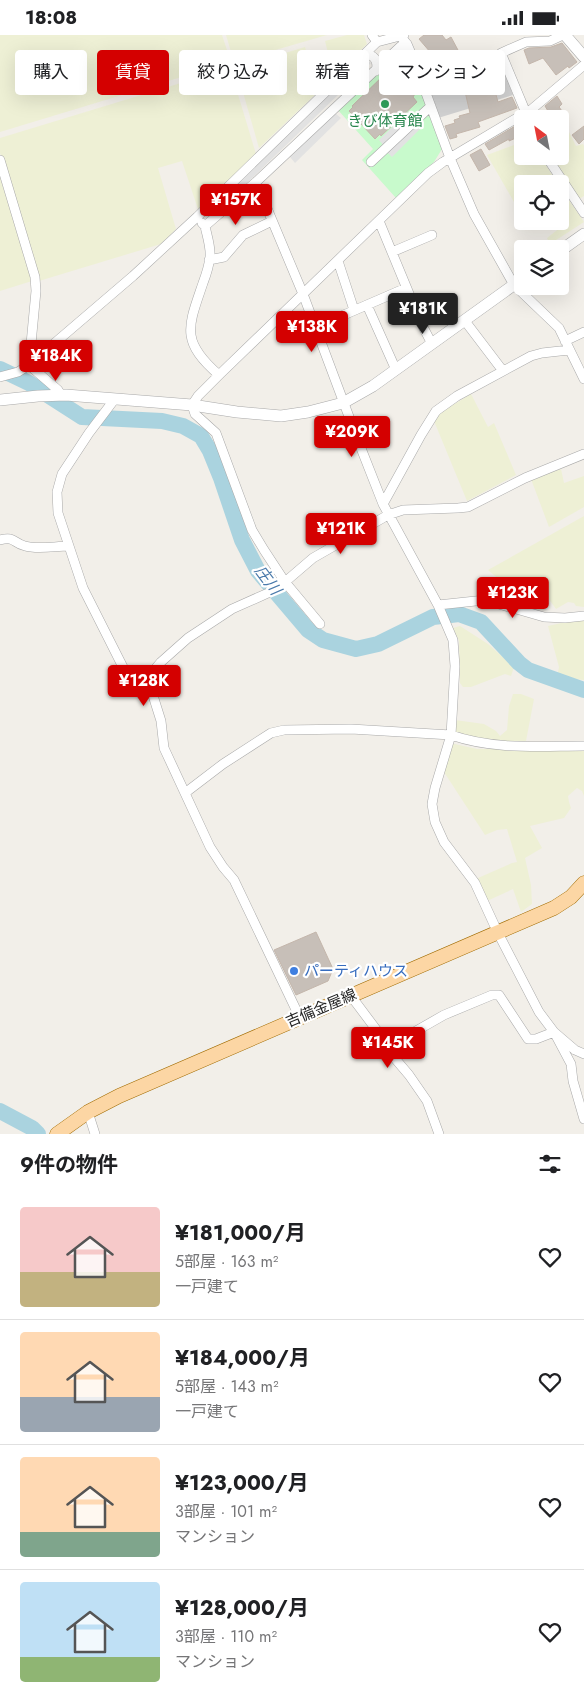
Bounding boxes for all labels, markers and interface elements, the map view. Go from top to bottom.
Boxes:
text: 18:08 [25,4,77,31]
chip: 購入 [15,50,87,95]
chip: 賃貸 [97,50,169,95]
chip: 絞り込み [179,50,287,95]
chip: 新着 [297,50,369,95]
chip: マンション [379,50,505,95]
marker: きび体育館 [379,98,391,110]
place label: きび体育館 [347,110,423,132]
north arrow [514,110,569,165]
map controls [514,110,569,295]
button: locate [514,175,569,230]
pin: ¥157K [201,183,271,226]
text: ¥157K [211,188,261,211]
button: layers [514,240,569,295]
pin: ¥181K [388,293,458,335]
text: ¥181K [399,297,447,320]
pin: ¥138K [277,311,347,353]
text: ¥138K [287,315,337,338]
pin: ¥184K [21,339,91,382]
text: ¥184K [30,344,82,367]
pin: ¥209K [317,415,387,458]
text: ¥209K [325,420,379,443]
pin: ¥121K [306,513,376,555]
text: ¥121K [317,517,365,540]
water label: 庄川 [249,560,288,601]
pin: ¥123K [478,577,548,619]
text: ¥123K [488,581,538,604]
pin: ¥128K [109,665,179,707]
text: ¥128K [119,669,169,692]
place label: パーティハウス [304,960,408,982]
marker: パーティハウス [288,965,300,977]
street label: 吉備金屋線 [282,983,360,1033]
pin: ¥145K [353,1027,423,1069]
text: ¥145K [362,1031,414,1054]
text: 9件の物件 [20,1150,118,1180]
icon: filters [536,1150,564,1178]
text: ¥181,000/月 [175,1218,306,1248]
icon: home [60,1227,120,1287]
icon: heart [536,1243,564,1271]
text: 5部屋 · 163 m² [175,1250,278,1273]
text: 一戸建て [175,1275,239,1298]
text: ¥184,000/月 [175,1343,310,1373]
icon: home [60,1352,120,1412]
icon: heart [536,1368,564,1396]
text: 5部屋 · 143 m² [175,1375,279,1398]
text: 一戸建て [175,1400,239,1423]
text: ¥123,000/月 [175,1468,309,1498]
icon: home [60,1477,120,1537]
icon: heart [536,1493,564,1521]
text: 3部屋 · 101 m² [175,1500,277,1523]
text: マンション [175,1525,255,1548]
text: ¥128,000/月 [175,1593,309,1623]
icon: home [60,1602,120,1662]
icon: heart [536,1618,564,1646]
text: 3部屋 · 110 m² [175,1625,277,1648]
text: マンション [175,1650,255,1673]

